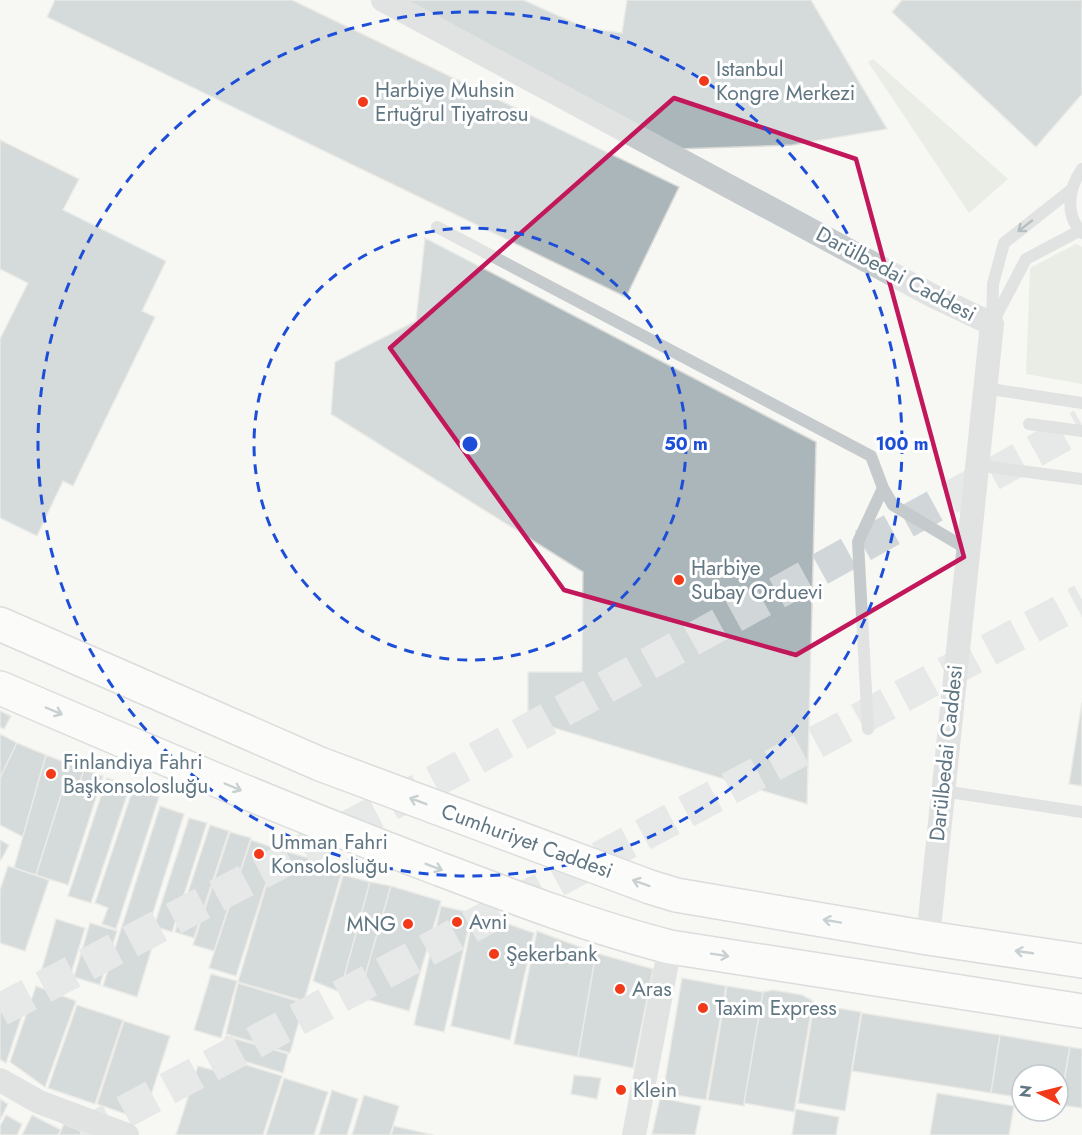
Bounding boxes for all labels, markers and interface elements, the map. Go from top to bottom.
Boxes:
place label: Istanbul Kongre Merkezi [716,54,855,108]
marker: Istanbul Kongre Merkezi [697,74,711,88]
place label: Harbiye Muhsin Ertuğrul Tiyatrosu [375,75,529,129]
marker: Harbiye Muhsin Ertuğrul Tiyatrosu [356,95,370,109]
street label: Darülbedai Caddesi [811,219,981,329]
one-way arrow [1018,220,1034,233]
text: 50 m [664,431,708,457]
text: 100 m [875,431,929,457]
centre of rings [460,434,480,454]
place label: Harbiye Subay Orduevi [691,553,823,607]
marker: Harbiye Subay Orduevi [672,573,686,587]
street label: Darülbedai Caddesi [922,663,970,843]
one-way arrow [44,706,62,717]
place label: Finlandiya Fahri Başkonsolosluğu [63,747,208,801]
marker: Finlandiya Fahri Başkonsolosluğu [44,767,58,781]
one-way arrow [224,783,242,794]
one-way arrow [410,794,428,805]
street label: Cumhuriyet Caddesi [437,796,617,886]
place label: Umman Fahri Konsolosluğu [271,827,388,881]
marker: Umman Fahri Konsolosluğu [252,847,266,861]
one-way arrow [424,862,443,873]
one-way arrow [632,877,651,888]
place label: Avni [469,907,508,937]
place label: MNG [346,909,396,939]
marker: Avni [450,915,464,929]
one-way arrow [822,916,842,927]
marker: MNG [401,917,415,931]
place label: Şekerbank [506,939,598,969]
marker: Şekerbank [487,947,501,961]
one-way arrow [1015,947,1035,958]
one-way arrow [709,949,729,960]
place label: Aras [632,974,672,1004]
marker: Aras [613,982,627,996]
place label: Taxim Express [715,993,837,1023]
marker: Taxim Express [696,1001,710,1015]
north arrow [1010,1063,1070,1123]
place label: Klein [633,1075,677,1105]
marker: Klein [614,1083,628,1097]
text: N [1013,1084,1038,1099]

